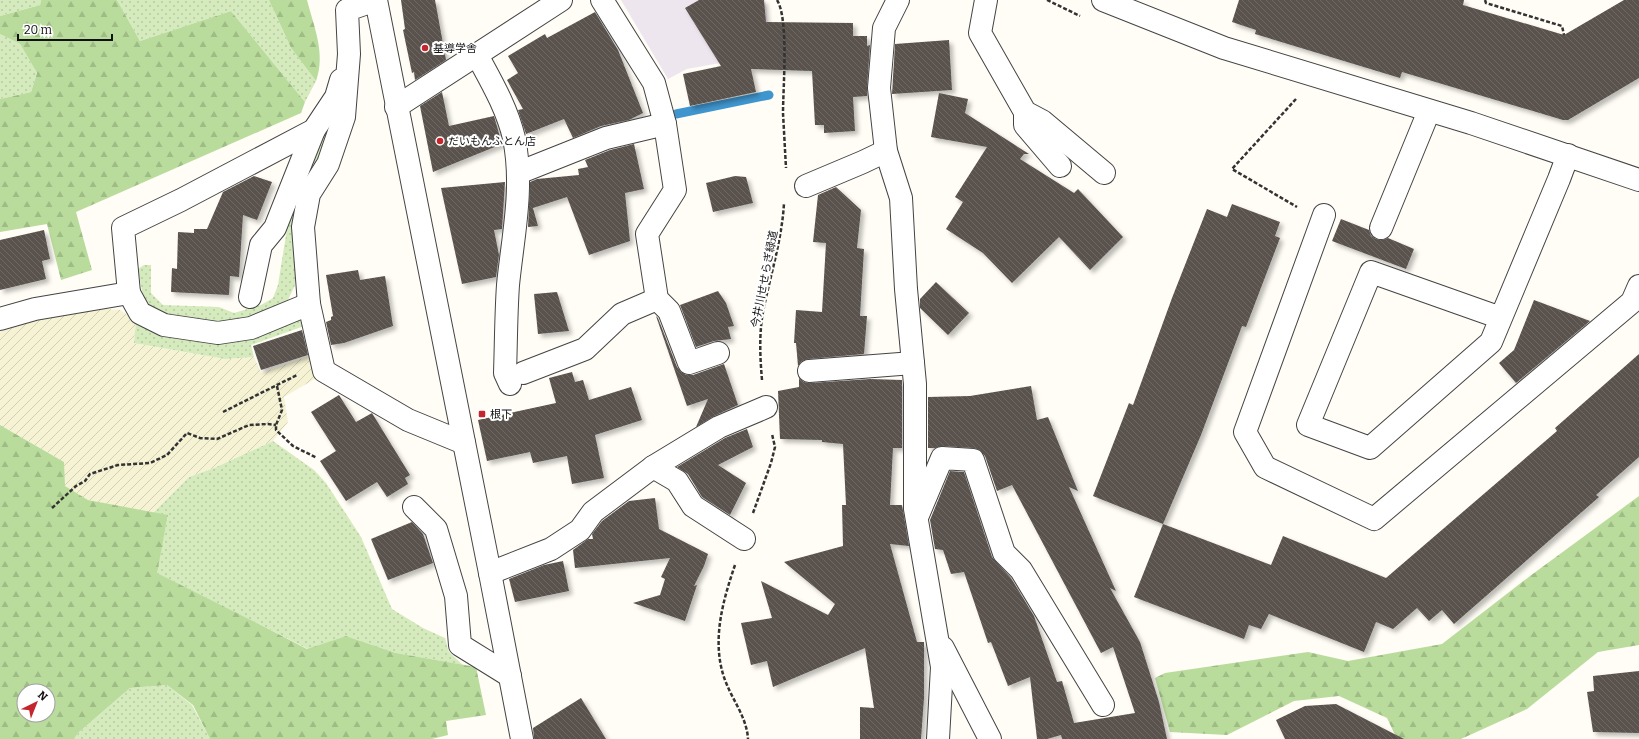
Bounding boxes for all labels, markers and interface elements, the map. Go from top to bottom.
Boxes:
scale bar [18,16,112,42]
text: 20 m [24,23,53,37]
place label: 基導学舎 [433,42,477,55]
marker: 基導学舎 [420,43,430,53]
place label: だいもんふとん店 [448,135,536,148]
marker: だいもんふとん店 [435,136,445,146]
street label: 今井川せせらぎ緑道 [749,229,780,329]
place label: 根下 [490,408,512,421]
marker: 根下 [477,409,487,419]
north arrow [16,683,56,723]
text: N [35,688,50,704]

